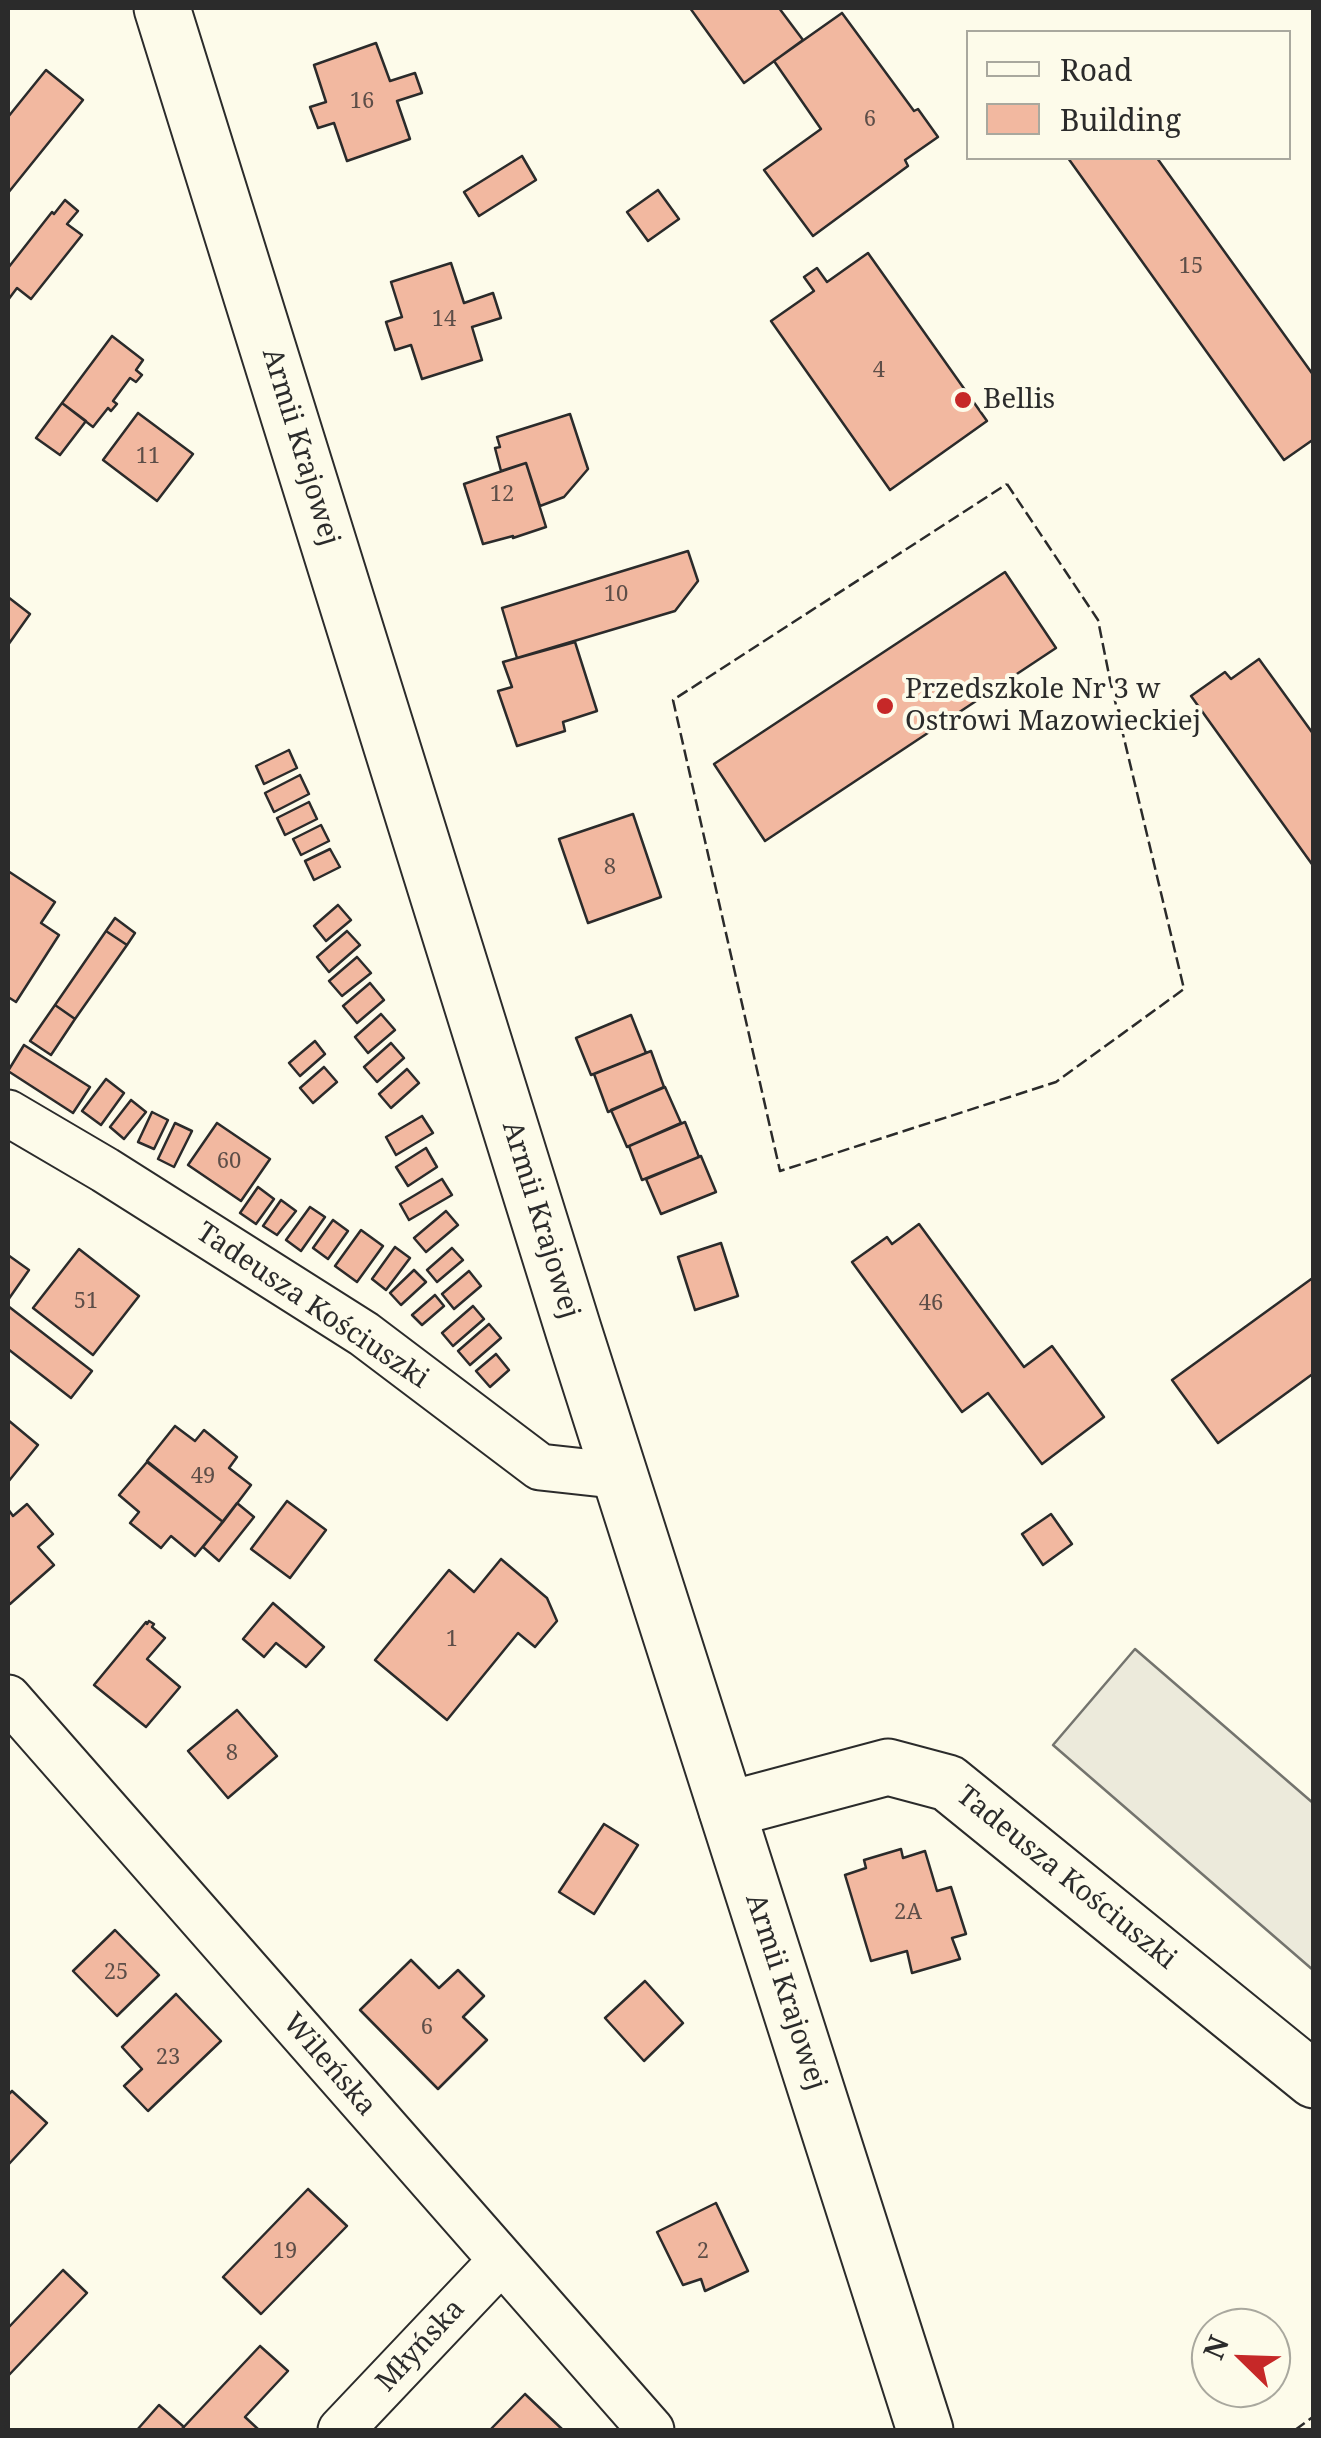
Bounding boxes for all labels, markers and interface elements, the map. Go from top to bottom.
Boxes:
legend [966,30,1291,160]
text: Road [1060,49,1132,90]
house number: 16 [350,89,374,115]
text: Building [1060,99,1181,140]
house number: 6 [864,107,876,133]
house number: 15 [1179,254,1203,280]
house number: 14 [432,307,456,333]
street label: Armii Krajowej [254,344,346,550]
house number: 4 [873,358,885,384]
place label: Bellis [983,383,1055,417]
marker: Bellis [952,389,974,411]
house number: 11 [136,444,160,470]
house number: 12 [490,482,514,508]
house number: 10 [604,582,628,608]
place label: Przedszkole Nr 3 w Ostrowi Mazowieckiej [905,673,1201,739]
marker: Przedszkole Nr 3 w Ostrowi Mazowieckiej [874,695,896,717]
house number: 8 [604,855,616,881]
street label: Armii Krajowej [494,1117,586,1323]
house number: 60 [217,1149,241,1175]
street label: Tadeusza Kościuszki [190,1216,434,1396]
house number: 51 [74,1289,98,1315]
house number: 46 [919,1291,943,1317]
house number: 49 [191,1464,215,1490]
house number: 1 [446,1627,458,1653]
house number: 8 [226,1741,238,1767]
street label: Tadeusza Kościuszki [949,1779,1183,1977]
street label: Armii Krajowej [737,1889,833,2095]
house number: 2A [894,1900,922,1926]
house number: 25 [104,1960,128,1986]
street label: Wileńska [275,2007,383,2123]
house number: 6 [421,2015,433,2041]
house number: 23 [156,2045,180,2071]
house number: 19 [273,2239,297,2265]
house number: 2 [697,2239,709,2265]
street label: Młyńska [370,2293,472,2399]
north arrow [1191,2308,1291,2408]
text: N [1193,2329,1237,2365]

